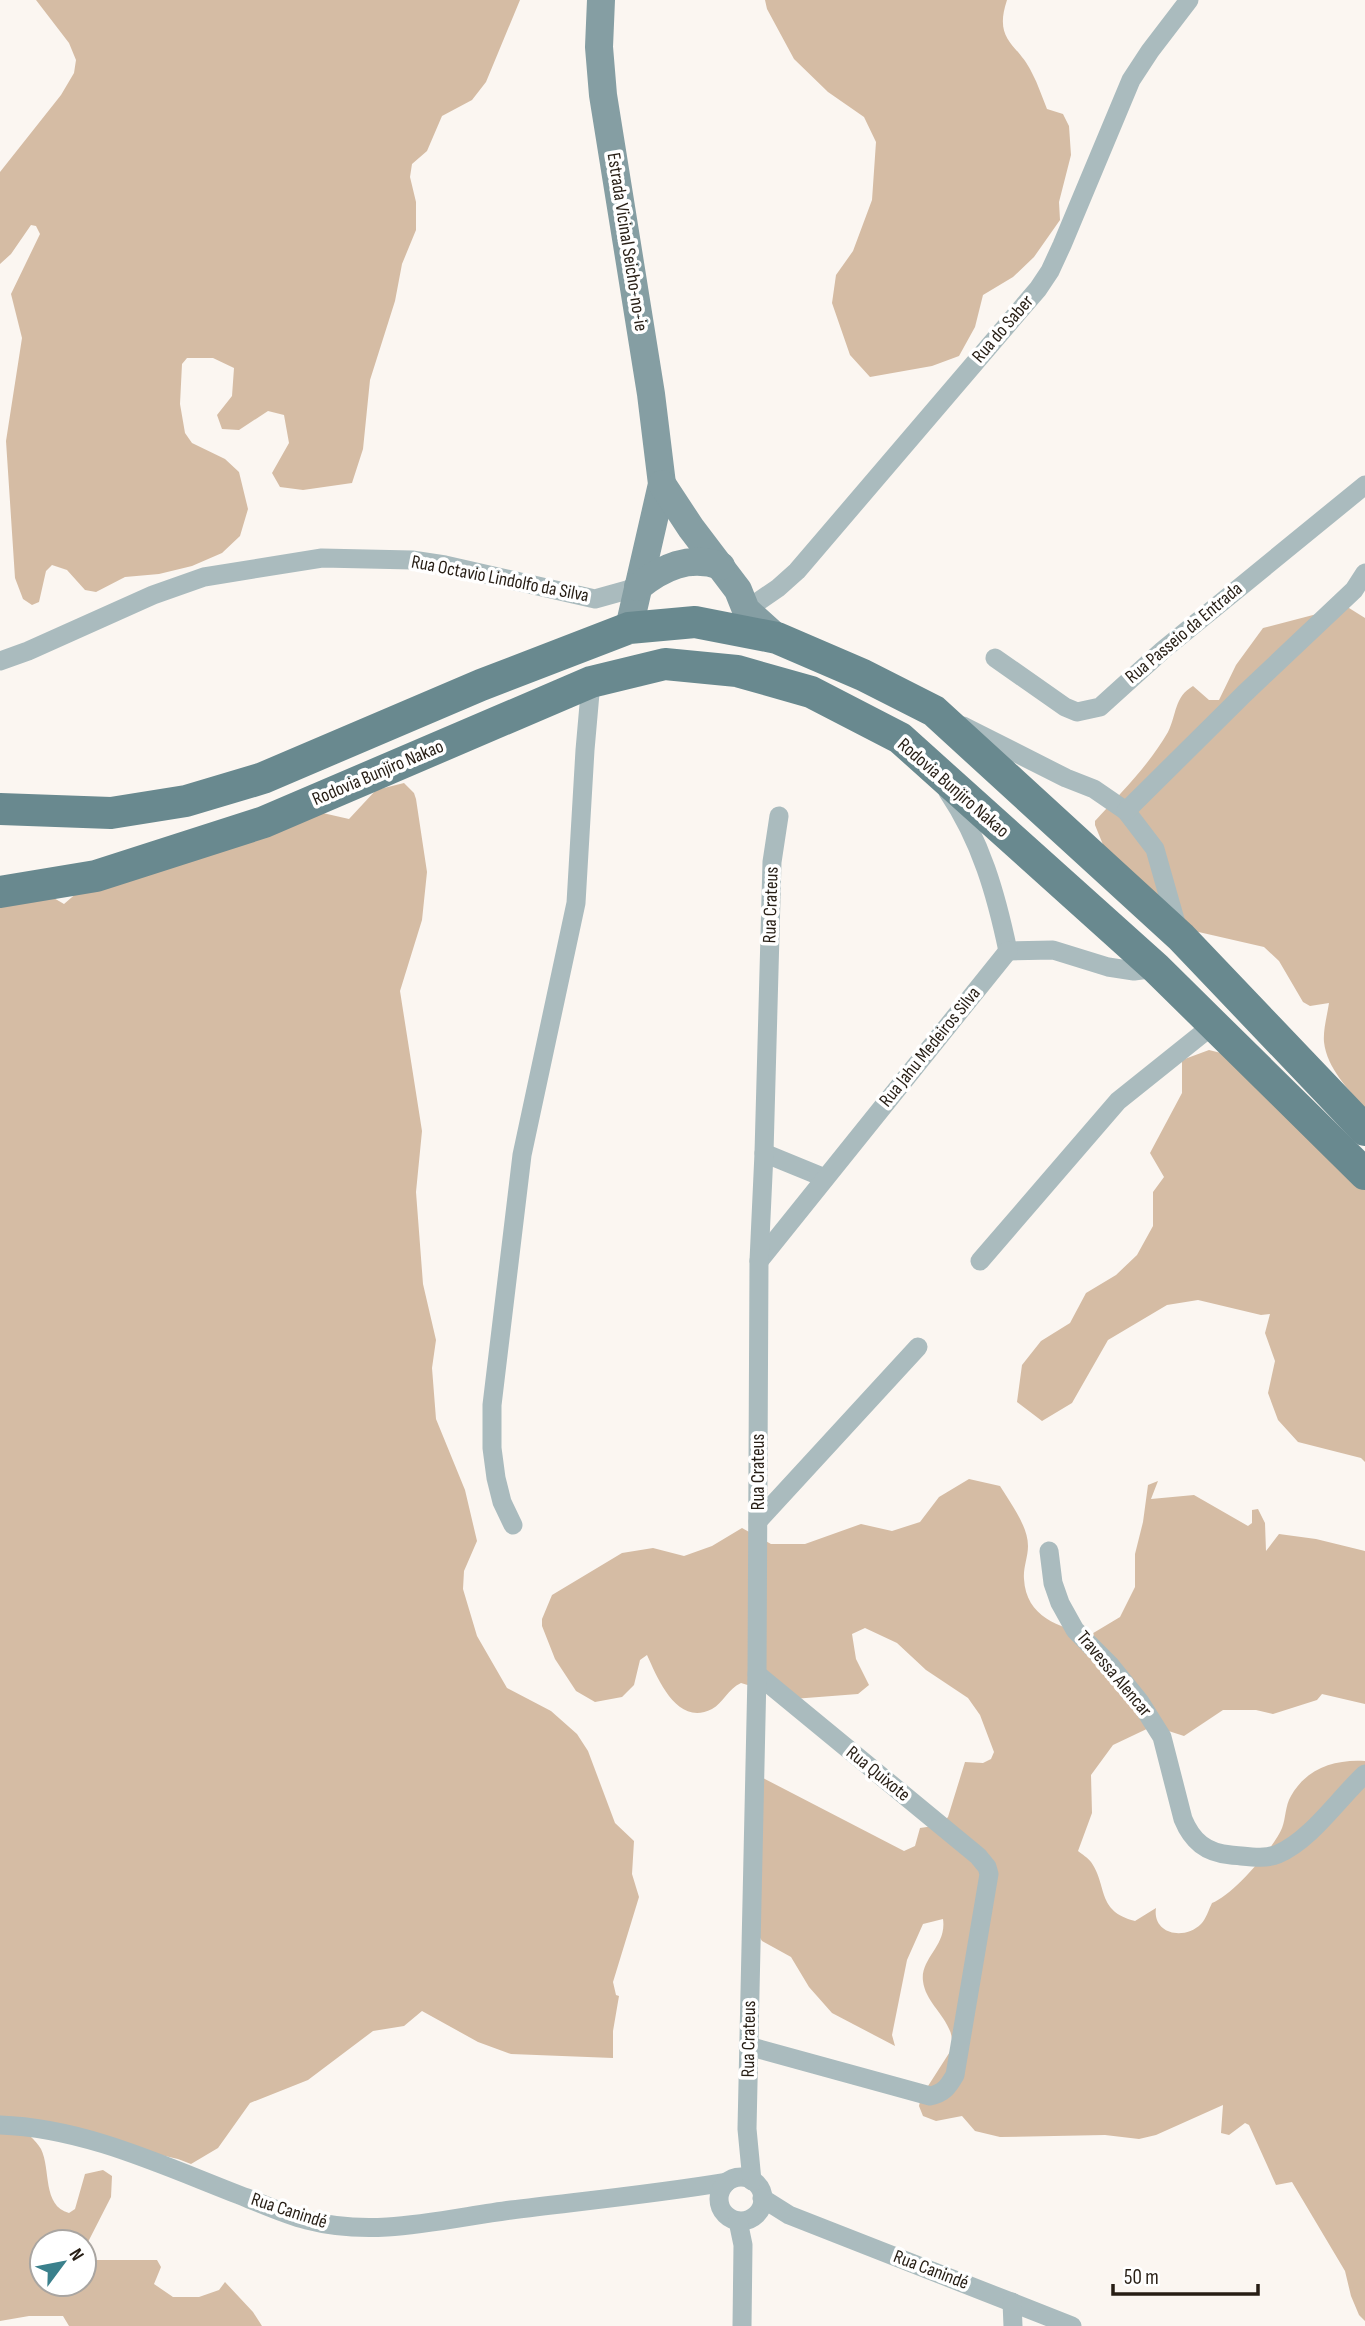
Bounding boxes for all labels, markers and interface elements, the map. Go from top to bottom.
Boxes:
street label: Estrada Vicinal Seicho-no-ie [602,151,652,333]
street label: Rua do Saber [967,290,1039,368]
street label: Rua Octavio Lindolfo da Silva [409,550,591,608]
street label: Rua Passeio da Entrada [1121,577,1247,689]
street label: Rodovia Bunjiro Nakao [893,733,1013,843]
street label: Rodovia Bunjiro Nakao [309,735,447,811]
street label: Rua Crateus [758,866,784,944]
street label: Rua Jahu Medeiros Silva [875,982,985,1112]
street label: Rua Crateus [747,1433,770,1510]
street label: Travessa Alencar [1071,1626,1157,1722]
street label: Rua Quixote [841,1741,915,1807]
street label: Rua Crateus [737,2000,761,2078]
street label: Rua Canindé [248,2188,330,2234]
north arrow [28,2228,98,2298]
text: N [64,2244,89,2265]
street label: Rua Canindé [890,2245,972,2295]
scale bar [1113,2252,1258,2296]
text: 50 m [1124,2265,1159,2290]

